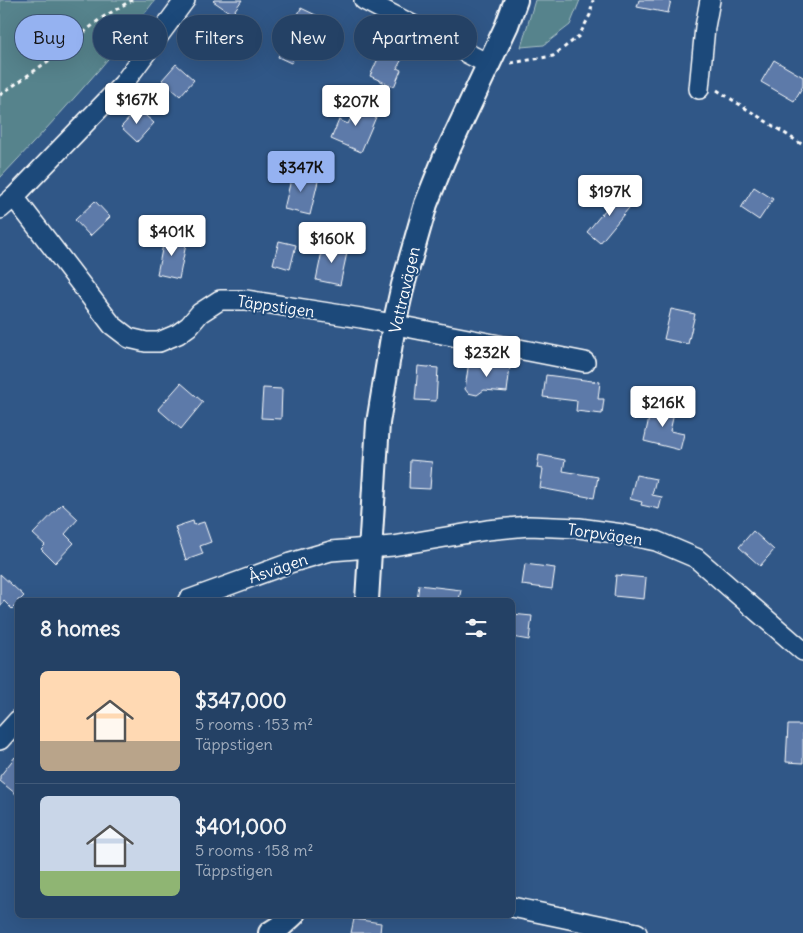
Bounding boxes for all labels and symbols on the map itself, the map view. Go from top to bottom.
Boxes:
pin: $167K [102,82,172,125]
pin: $207K [321,84,391,127]
pin: $347K [266,150,336,193]
pin: $197K [575,174,645,217]
pin: $401K [137,214,207,257]
pin: $160K [297,222,367,264]
street label: Vattravägen [384,245,424,335]
street label: Täppstigen [236,291,316,321]
pin: $232K [452,336,522,378]
pin: $216K [628,386,698,428]
street label: Torpvägen [566,519,644,549]
street label: Åsvägen [246,549,310,587]

